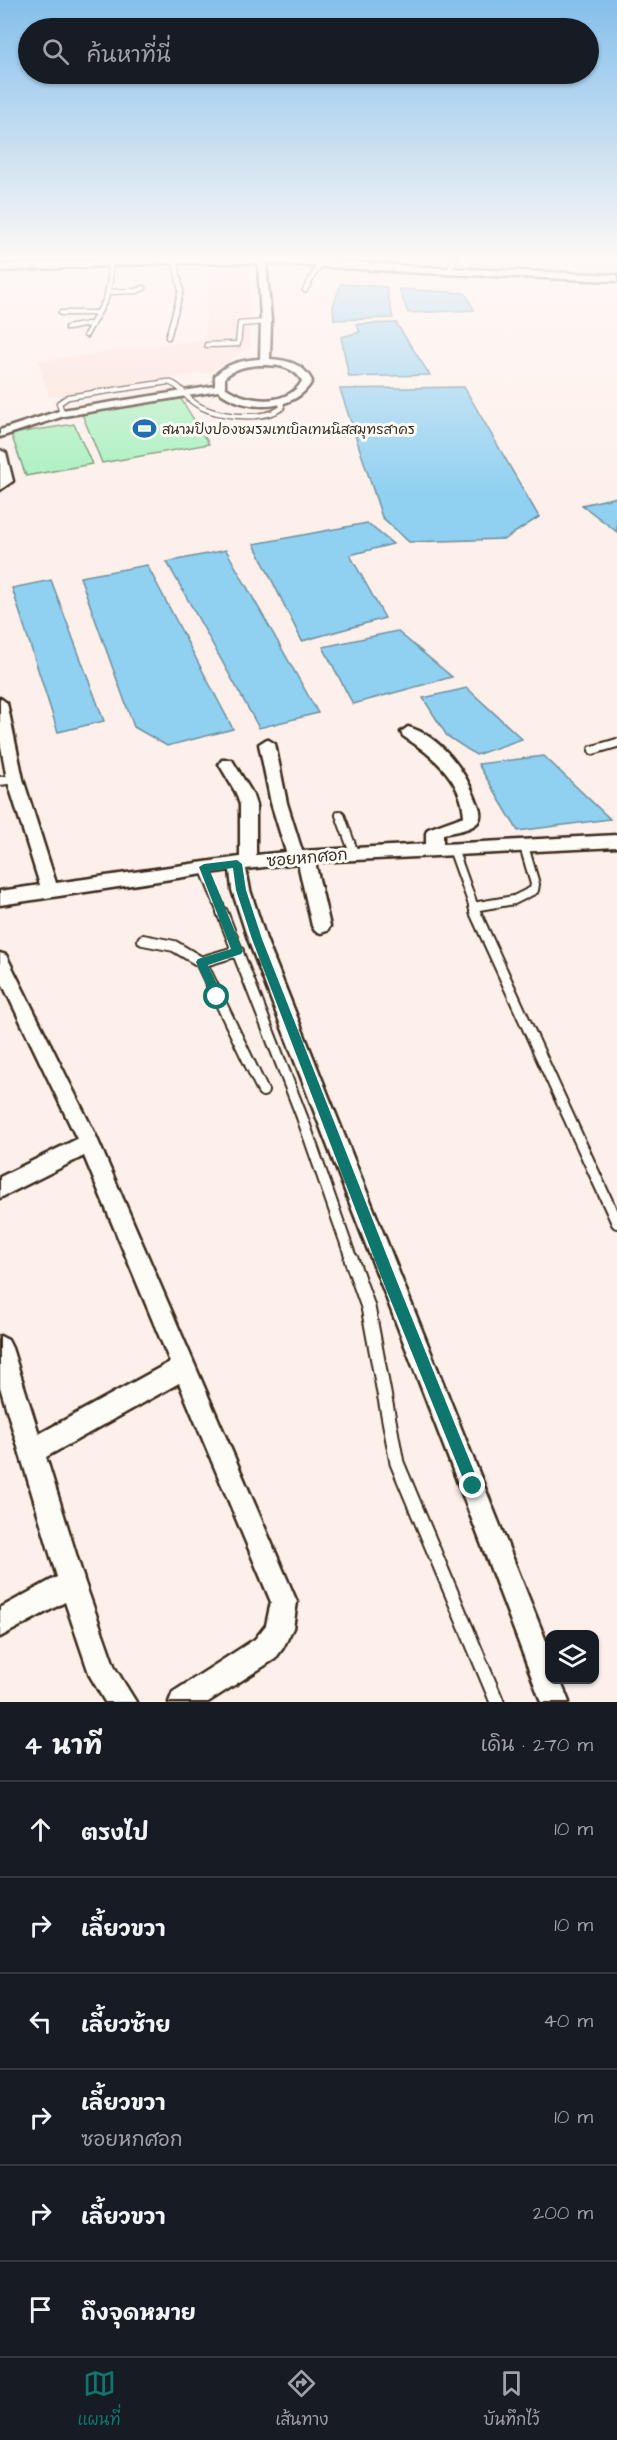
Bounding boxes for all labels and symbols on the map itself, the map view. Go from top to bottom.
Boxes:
sports icon: สนามปิงปองชมรมเทเบิลเทนนิสสมุทรสาคร [131,416,157,442]
place label: สนามปิงปองชมรมเทเบิลเทนนิสสมุทรสาคร [162,420,415,440]
street label: ซอยหกศอก [266,843,349,872]
route start [203,983,229,1009]
route end [459,1472,485,1498]

